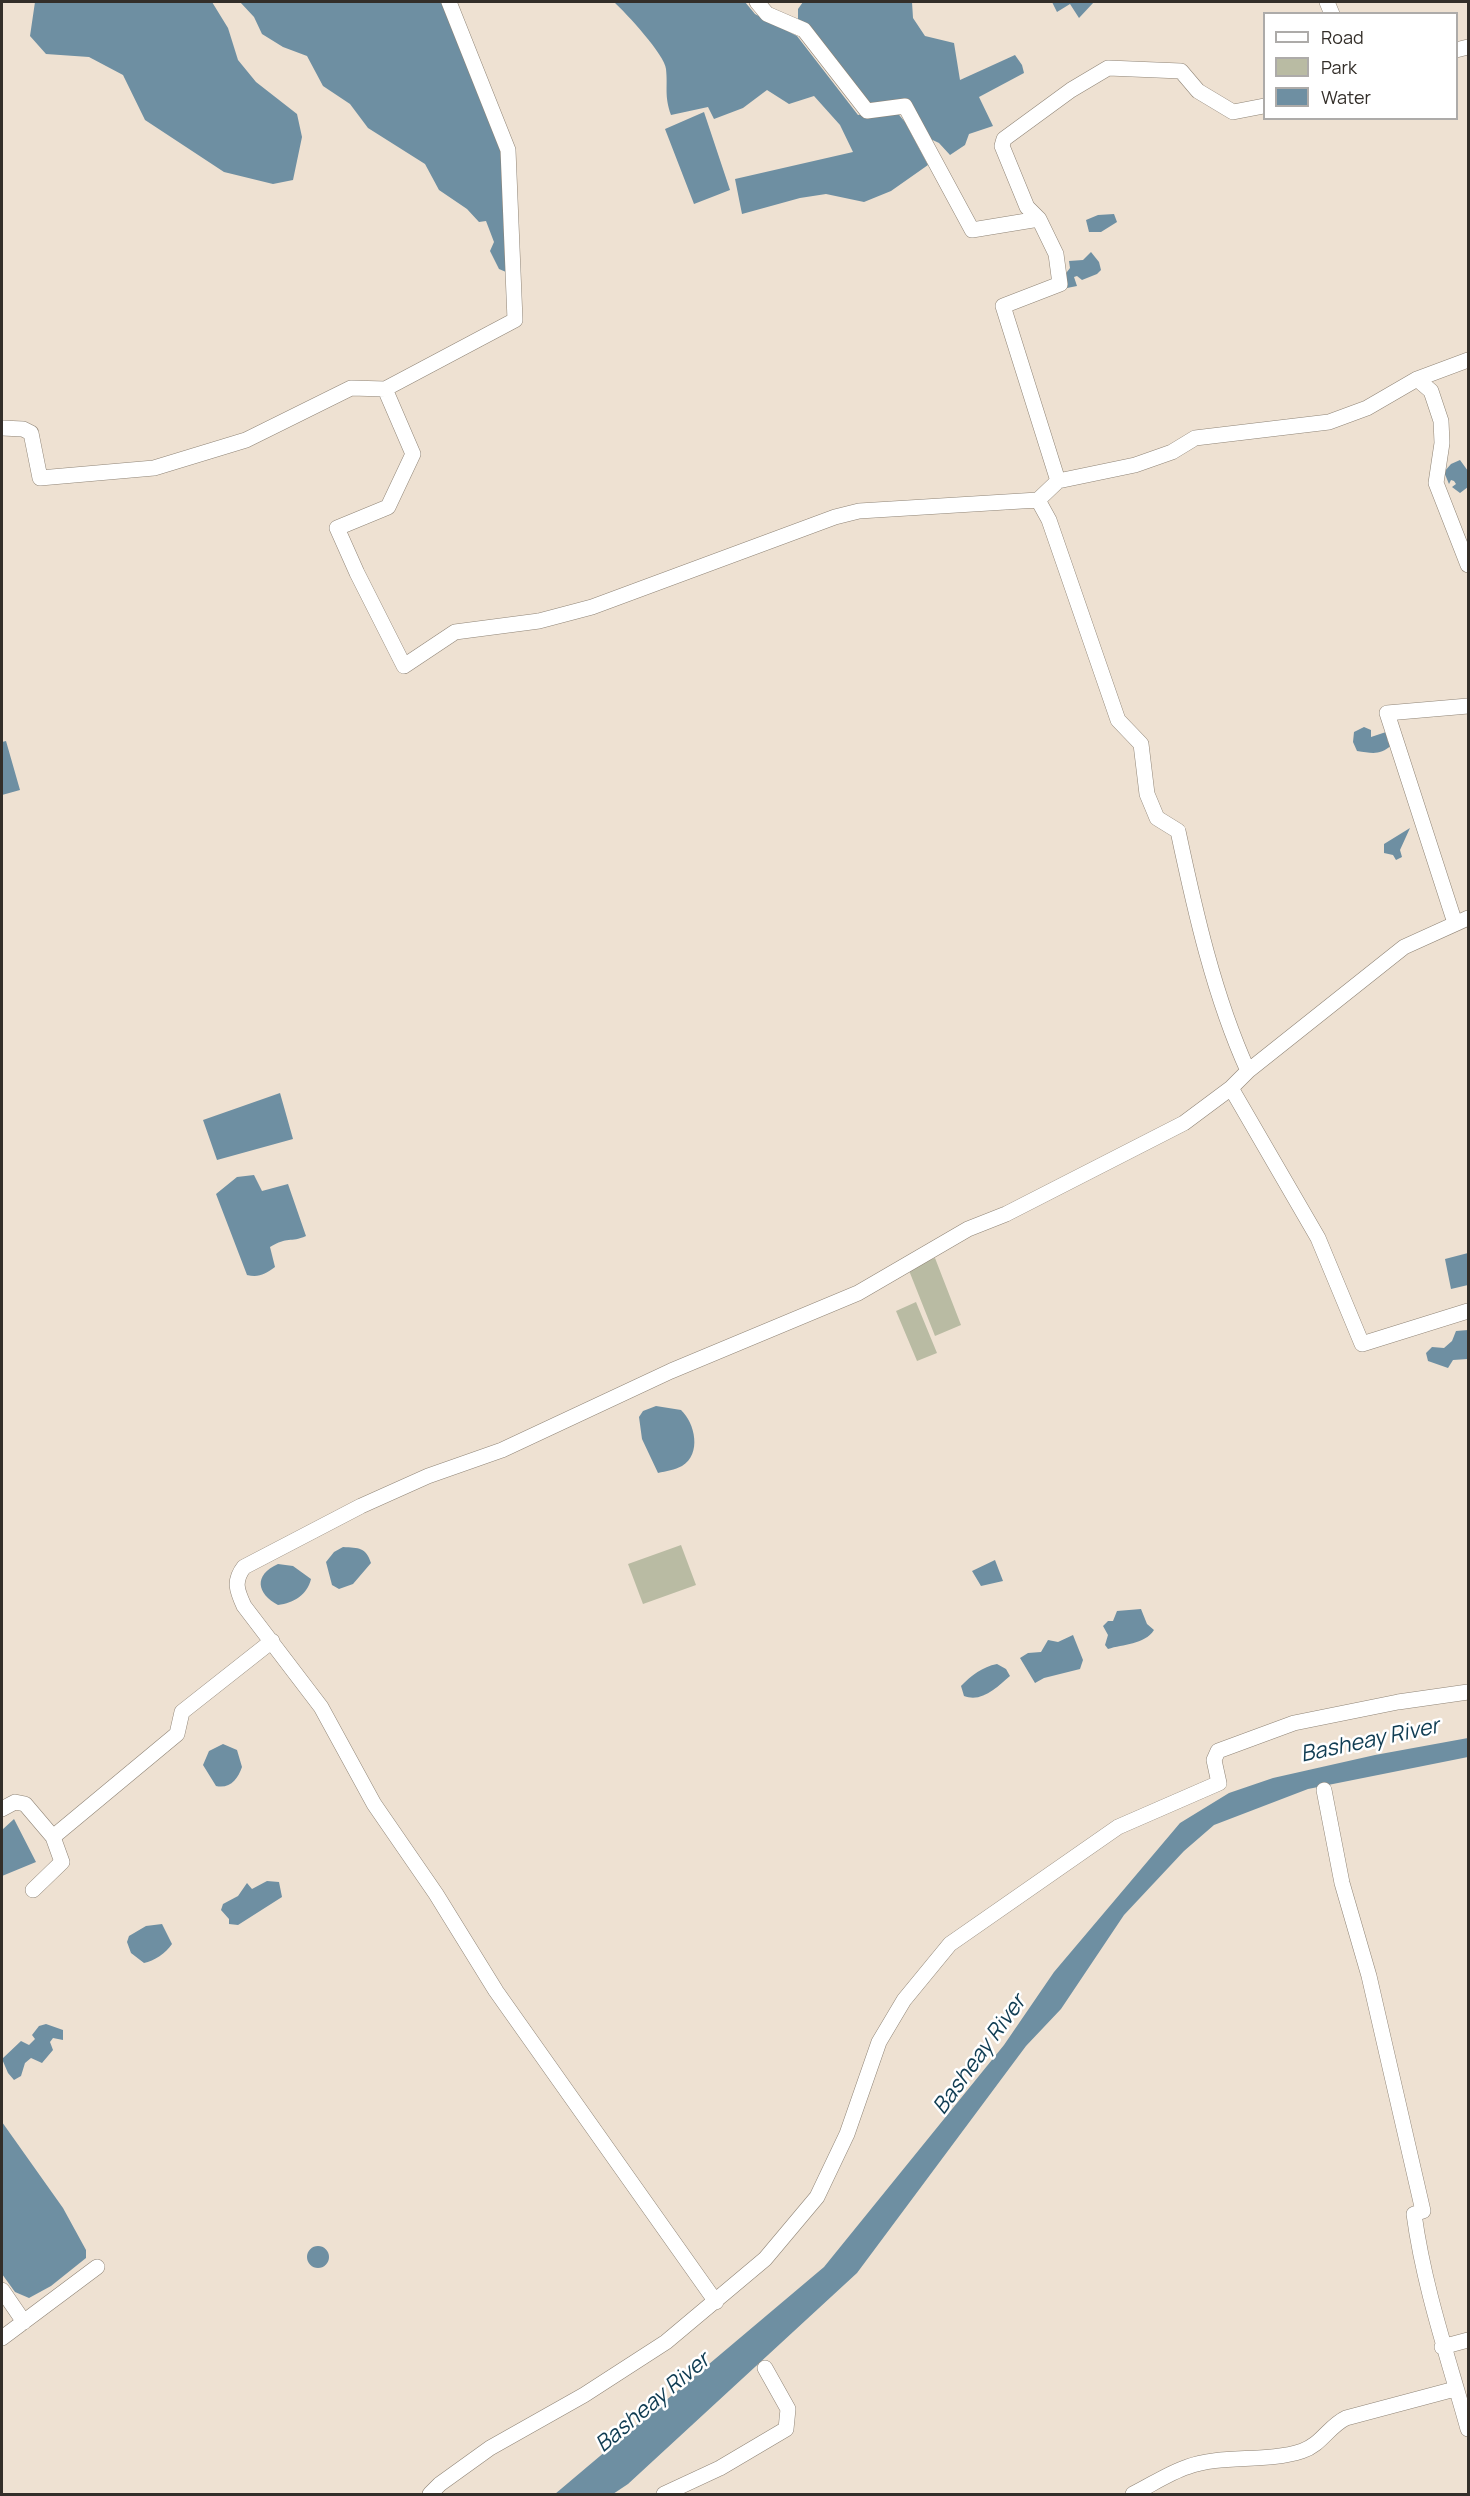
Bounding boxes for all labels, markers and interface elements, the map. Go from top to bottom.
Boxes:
legend [1263,12,1458,120]
text: Road [1321,25,1364,49]
text: Park [1321,55,1357,79]
text: Water [1321,85,1371,109]
water label: Basheay River [1298,1713,1442,1769]
water label: Basheay River [928,1990,1032,2120]
water label: Basheay River [590,2348,716,2458]

